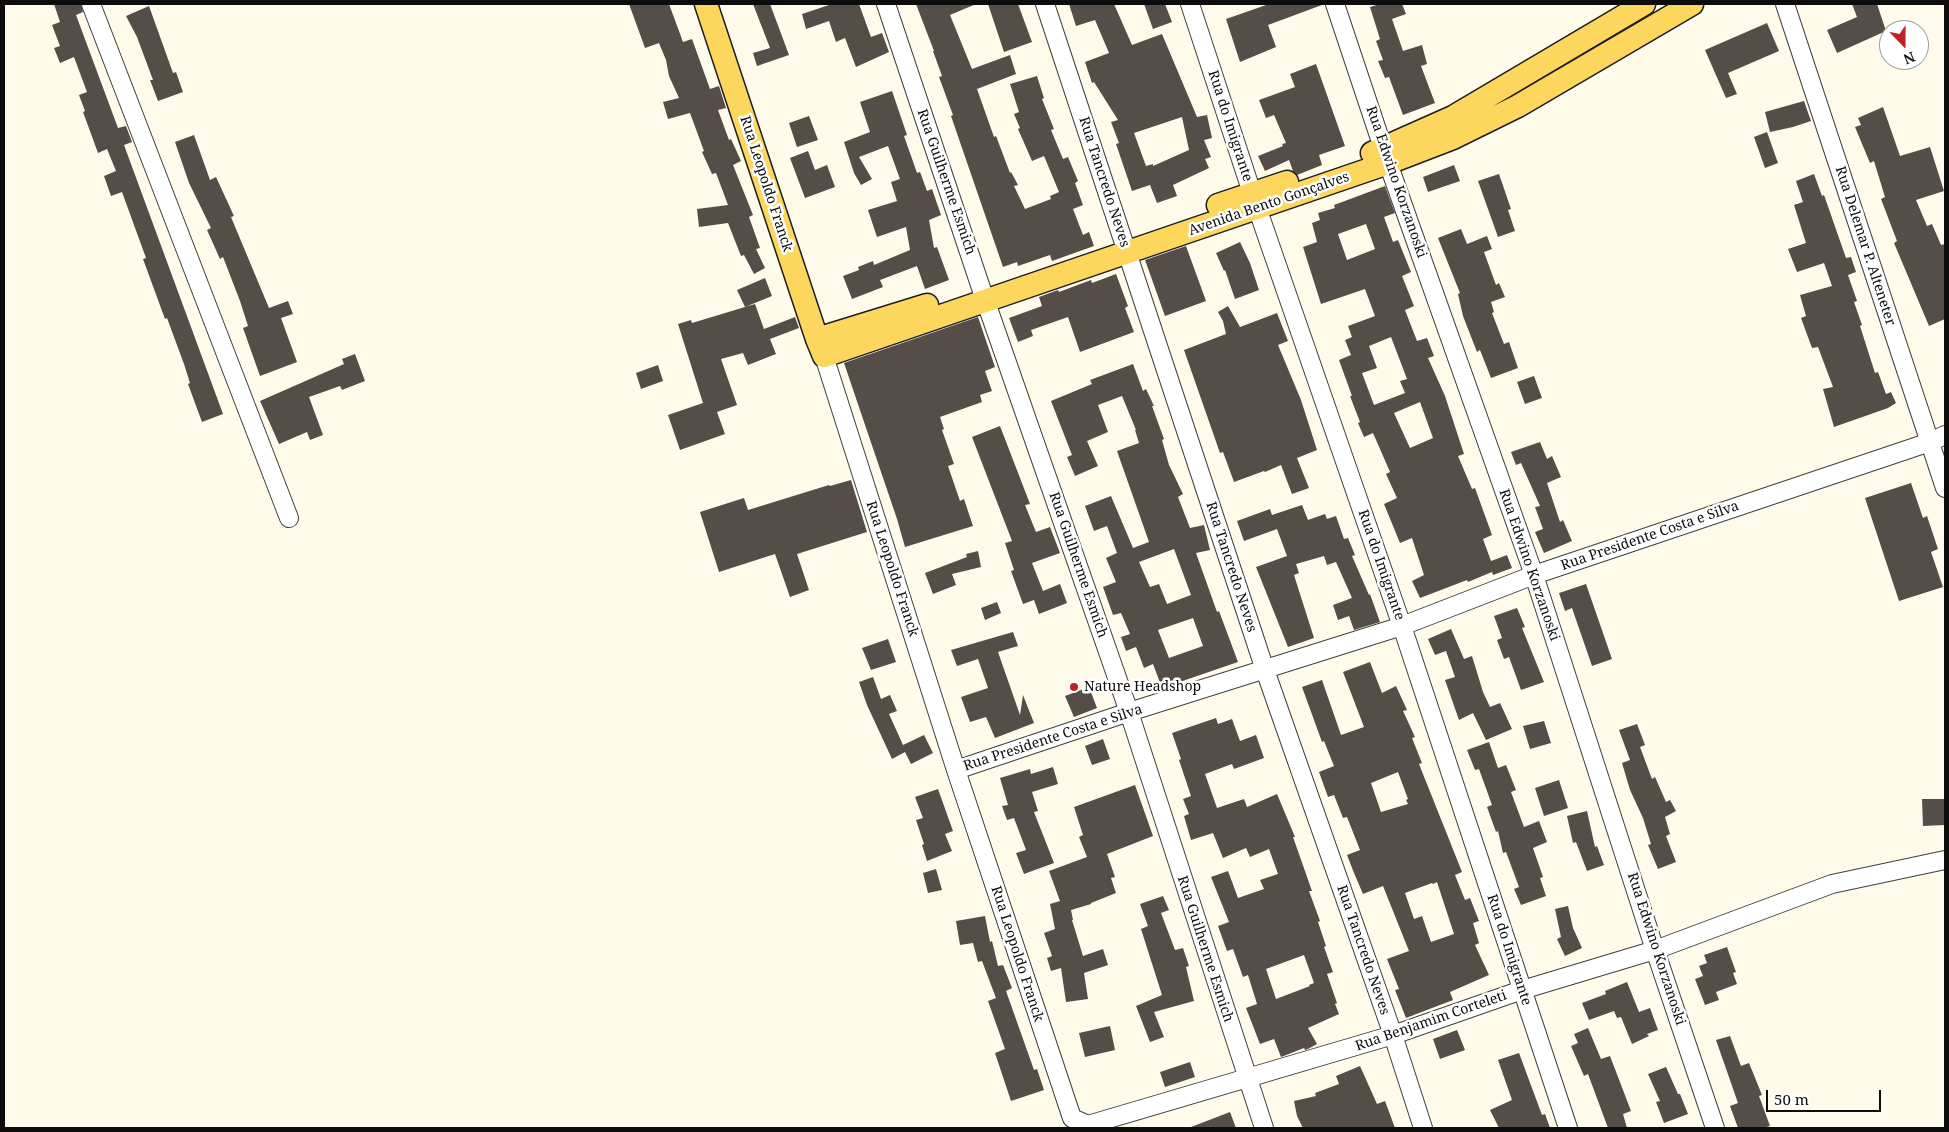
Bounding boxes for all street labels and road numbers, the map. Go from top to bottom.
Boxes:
street label: Rua do Imigrante [1204,68,1256,184]
street label: Rua Edwino Korzanoski [1362,104,1430,260]
street label: Rua Guilherme Esmich [913,107,979,257]
street label: Rua Leopoldo Franck [736,114,796,254]
street label: Rua Tancredo Neves [1075,115,1133,249]
street label: Rua Delemar P. Alteneter [1831,164,1899,328]
street label: Avenida Bento Gonçalves [1187,169,1351,239]
street label: Rua Edwino Korzanoski [1495,487,1563,643]
street label: Rua Guilherme Esmich [1045,490,1111,640]
street label: Rua Presidente Costa e Silva [1559,498,1741,574]
street label: Rua Leopoldo Franck [862,499,922,639]
street label: Rua Tancredo Neves [1202,500,1260,634]
street label: Rua do Imigrante [1354,507,1408,623]
street label: Rua Presidente Costa e Silva [961,701,1145,775]
street label: Rua Edwino Korzanoski [1623,871,1689,1027]
street label: Rua Guilherme Esmich [1173,874,1237,1024]
street label: Rua Tancredo Neves [1333,883,1393,1017]
street label: Rua Leopoldo Franck [987,884,1047,1024]
street label: Rua do Imigrante [1483,892,1535,1008]
street label: Rua Benjamim Corteleti [1353,987,1509,1055]

